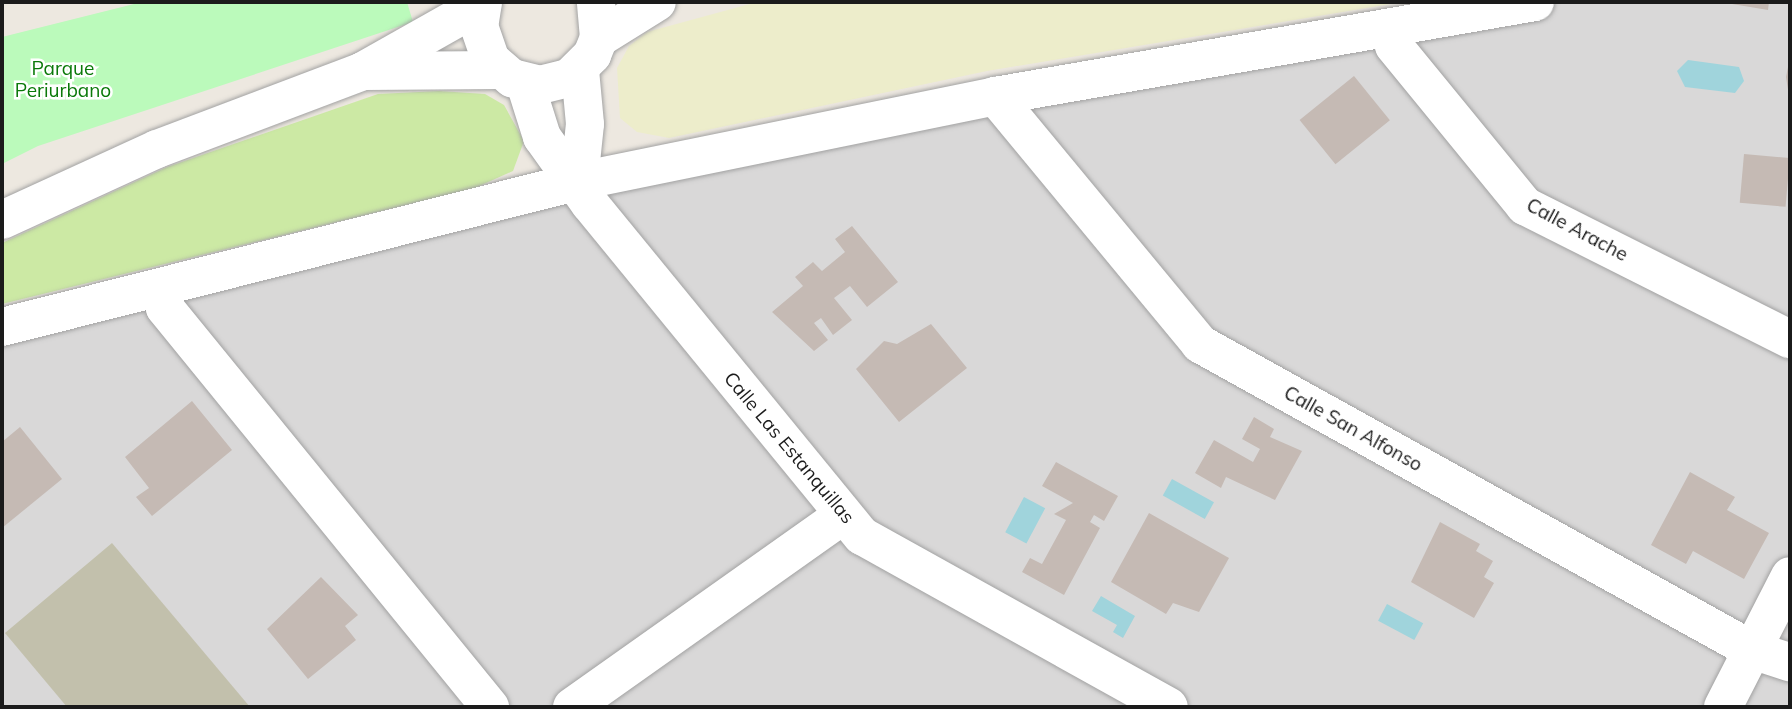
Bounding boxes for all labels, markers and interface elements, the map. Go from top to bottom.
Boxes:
park label: Parque Periurbano [15,58,111,102]
street label: Calle Arache [1522,194,1632,266]
street label: Calle Las Estanquillas [719,368,859,528]
street label: Calle San Alfonso [1280,382,1426,476]

